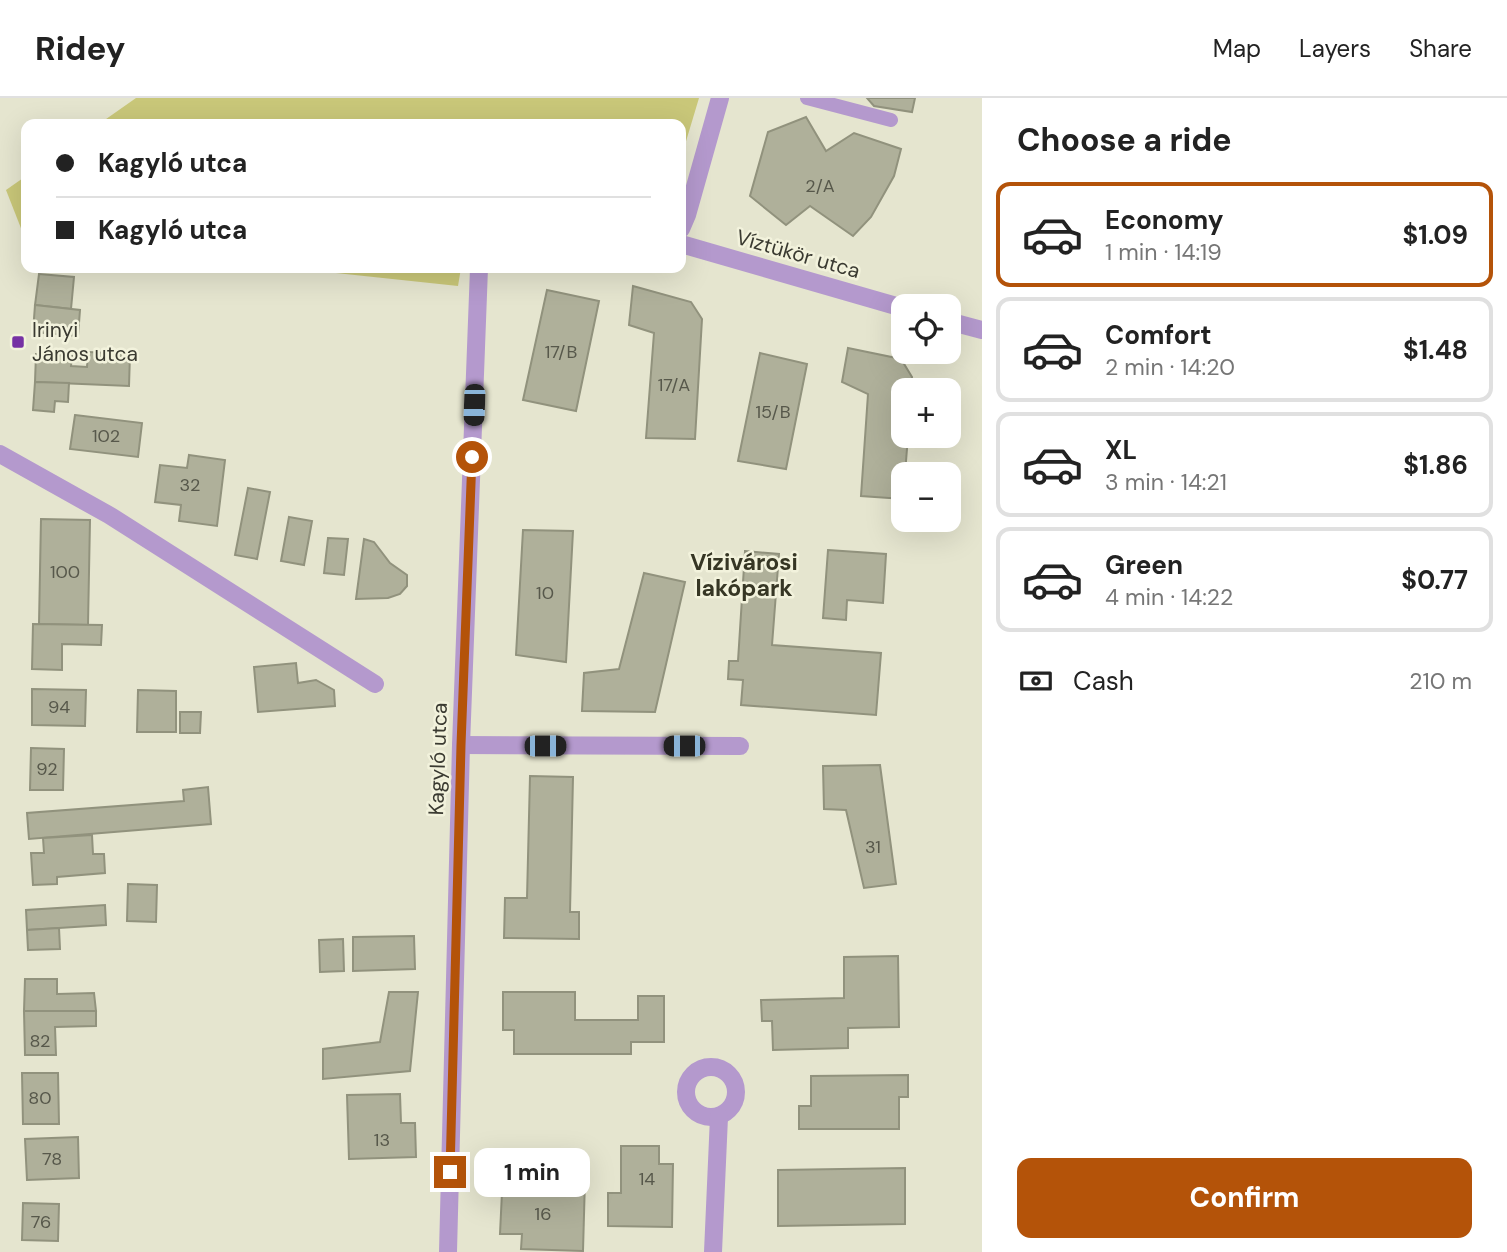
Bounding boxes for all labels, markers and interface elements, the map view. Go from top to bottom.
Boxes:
text: Ridey [35,27,125,70]
text: Map [1213,33,1261,64]
text: Layers [1299,33,1371,64]
text: Share [1409,33,1472,64]
text: Choose a ride [1017,119,1232,161]
text: Kagyló utca [98,146,247,180]
house number: 2/A [805,174,835,198]
icon: car [1021,203,1084,266]
text: Economy [1105,203,1223,237]
text: Kagyló utca [98,213,247,247]
text: $1.09 [1403,218,1468,252]
street label: Víztükör utca [733,223,863,285]
text: 1 min · 14:19 [1105,237,1222,267]
map controls [891,294,961,532]
button: locate [891,294,961,364]
place label: Irinyi János utca [32,316,138,368]
icon: car [1021,318,1084,381]
text: Comfort [1105,318,1211,352]
text: $1.48 [1403,333,1468,367]
marker: Irinyi János utca [10,334,26,350]
house number: 17/B [545,340,577,364]
text: 2 min · 14:20 [1105,352,1235,382]
house number: 17/A [658,373,690,397]
button: + [891,378,961,448]
car [463,384,486,426]
house number: 15/B [756,400,791,424]
house number: 102 [92,424,120,448]
icon: car [1021,433,1084,496]
text: XL [1105,433,1137,467]
route start [456,441,488,473]
text: $1.86 [1403,448,1468,482]
button: − [891,462,961,532]
text: 3 min · 14:21 [1105,467,1227,497]
house number: 32 [179,473,201,497]
district label: Vízivárosi lakópark [690,547,798,603]
icon: car [1021,548,1084,611]
text: Green [1105,548,1183,582]
house number: 100 [50,560,80,584]
text: $0.77 [1401,563,1468,597]
house number: 10 [536,581,554,605]
text: 4 min · 14:22 [1105,582,1233,612]
icon: cash [1017,662,1055,700]
text: Cash [1073,664,1134,698]
text: 210 m [1409,666,1472,696]
house number: 94 [48,695,70,719]
street label: Kagyló utca [422,702,454,816]
car [525,736,567,757]
car [664,736,706,757]
house number: 92 [36,757,58,781]
house number: 31 [865,835,881,859]
house number: 82 [29,1029,51,1053]
house number: 80 [28,1086,52,1110]
house number: 13 [374,1128,390,1152]
house number: 78 [42,1147,62,1171]
callout: 1 min [475,1148,590,1196]
route end [434,1156,466,1188]
text: 1 min [504,1157,560,1187]
button: Confirm [1017,1158,1472,1238]
house number: 14 [639,1167,655,1191]
house number: 16 [535,1202,551,1226]
house number: 76 [31,1210,51,1234]

